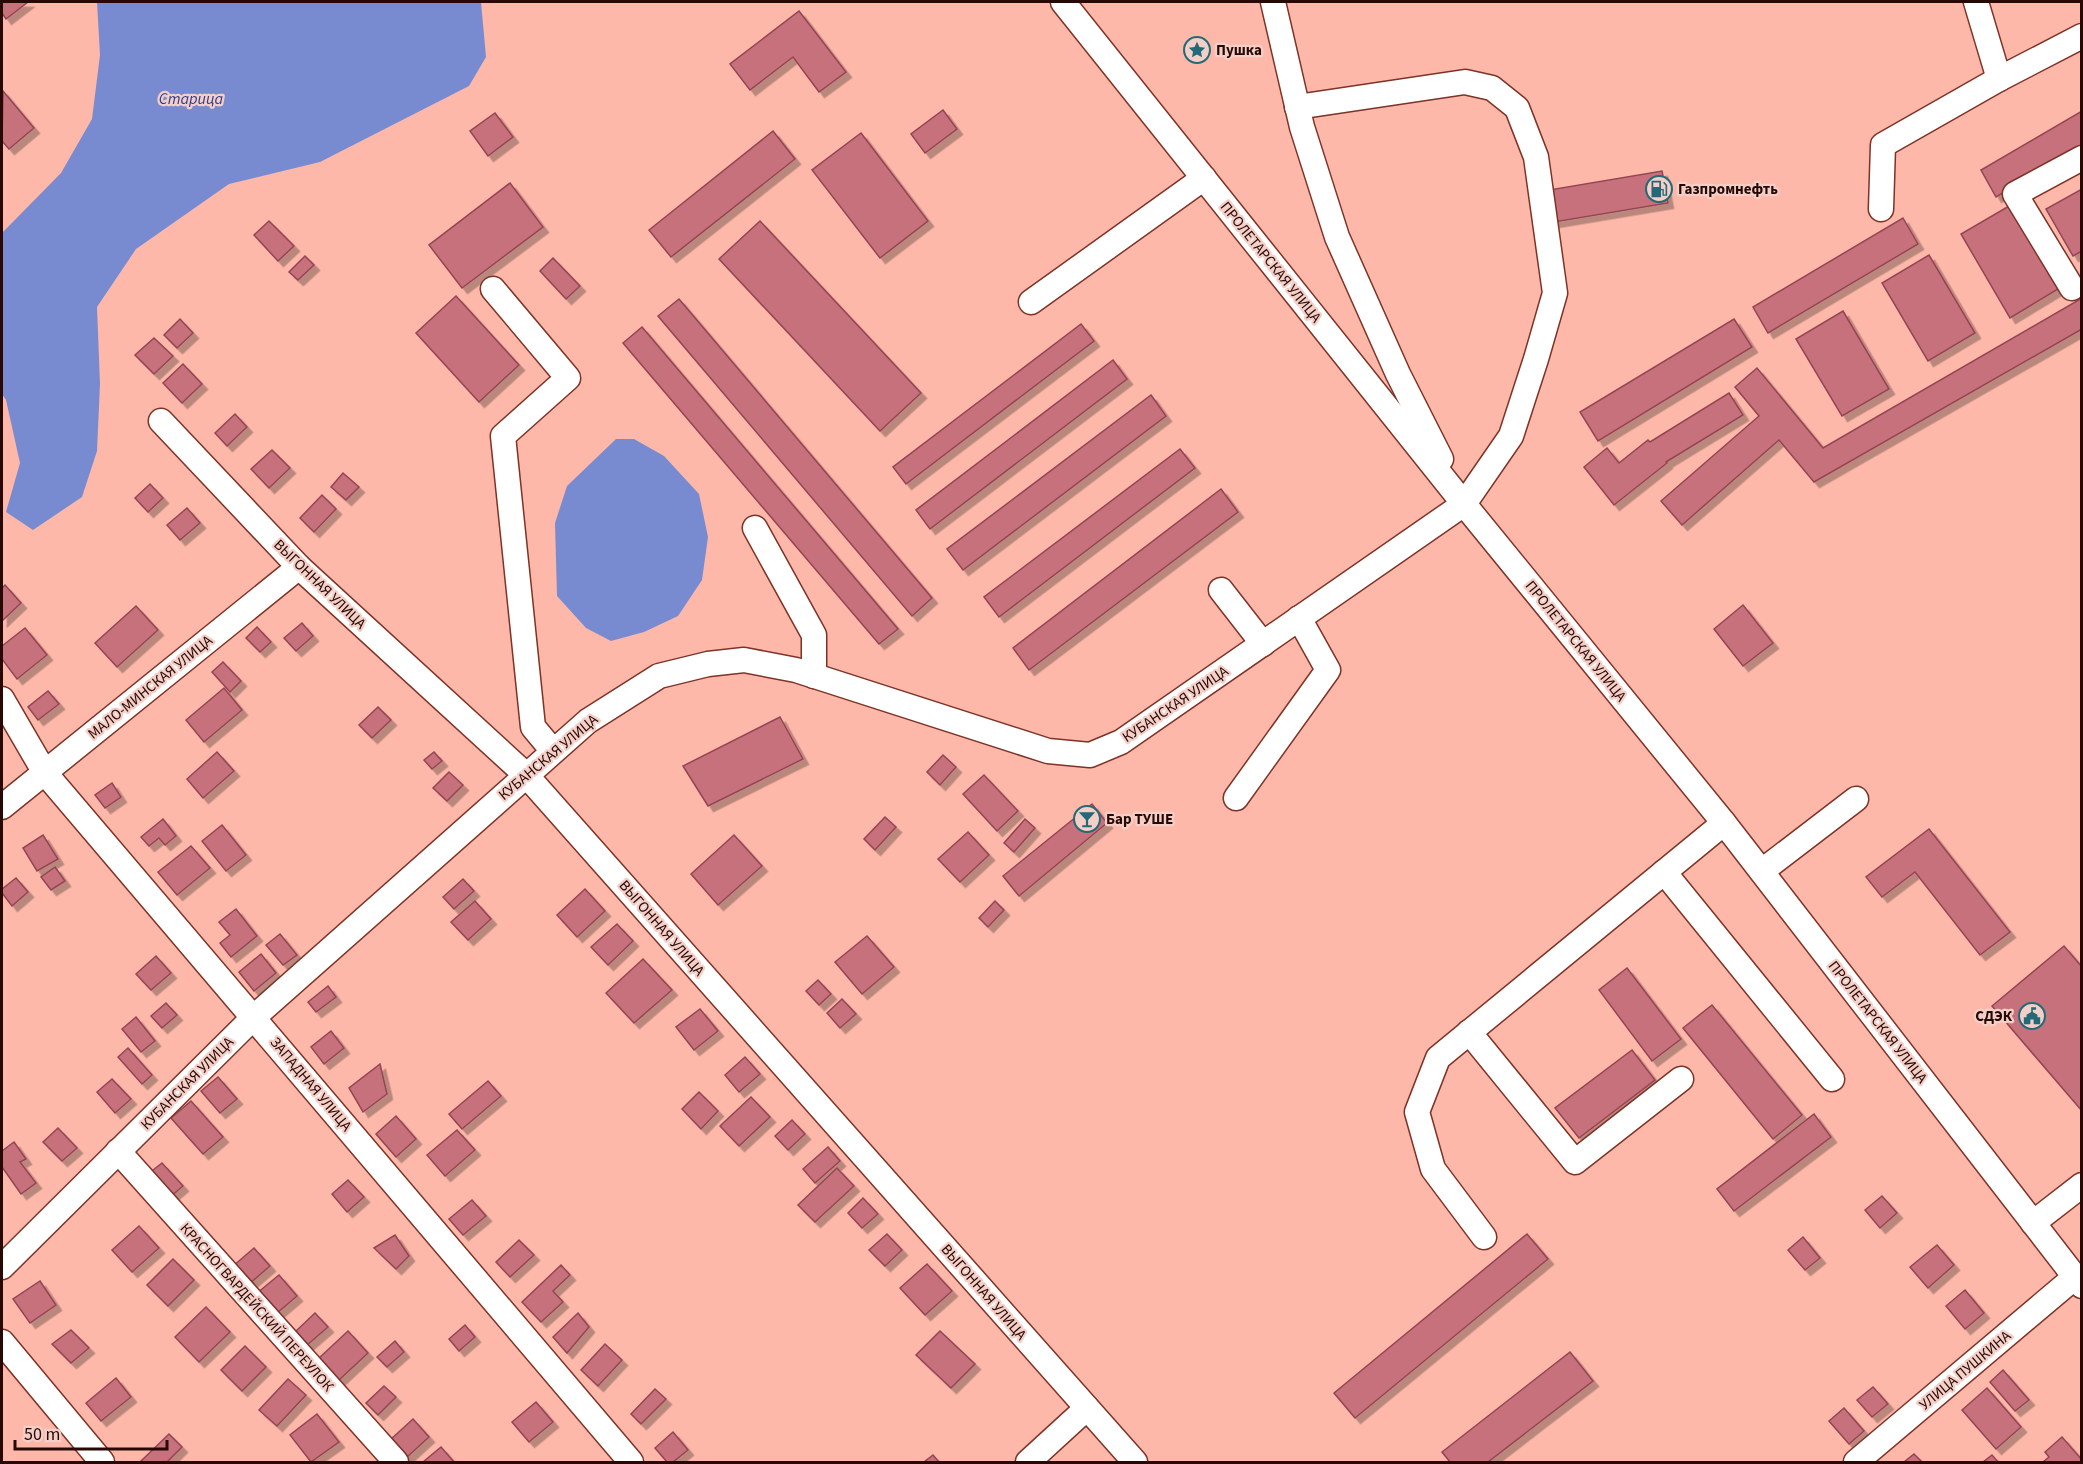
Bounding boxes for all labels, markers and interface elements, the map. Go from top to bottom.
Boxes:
place icon: Пушка [1182,35,1212,65]
place label: Пушка [1216,40,1262,61]
water label: Старица [159,88,224,110]
fuel station icon: Газпромнефть [1644,174,1674,204]
place label: Газпромнефть [1678,179,1778,200]
street label: ПРОЛЕТАРСКАЯ УЛИЦА [1215,197,1327,328]
street label: ВЫГОННАЯ УЛИЦА [269,535,371,635]
street label: ПРОЛЕТАРСКАЯ УЛИЦА [1520,576,1632,707]
street label: МАЛО-МИНСКАЯ УЛИЦА [84,630,218,744]
street label: КУБАНСКАЯ УЛИЦА [1118,661,1233,748]
street label: КУБАНСКАЯ УЛИЦА [494,709,603,805]
bar icon: Бар ТУШЕ [1072,804,1102,834]
place label: Бар ТУШЕ [1106,809,1173,830]
street label: ВЫГОННАЯ УЛИЦА [614,876,710,982]
street label: ПРОЛЕТАРСКАЯ УЛИЦА [1823,957,1933,1089]
public building icon: СДЭК [2017,1001,2047,1031]
place label: СДЭК [1975,1006,2013,1027]
street label: КУБАНСКАЯ УЛИЦА [136,1031,239,1135]
street label: ЗАПАДНАЯ УЛИЦА [265,1033,357,1137]
street label: КРАСНОГВАРДЕЙСКИЙ ПЕРЕУЛОК [175,1218,338,1396]
street label: ВЫГОННАЯ УЛИЦА [936,1240,1032,1346]
street label: УЛИЦА ПУШКИНА [1915,1325,2016,1415]
scale bar [15,1413,166,1451]
text: 50 m [24,1422,60,1447]

